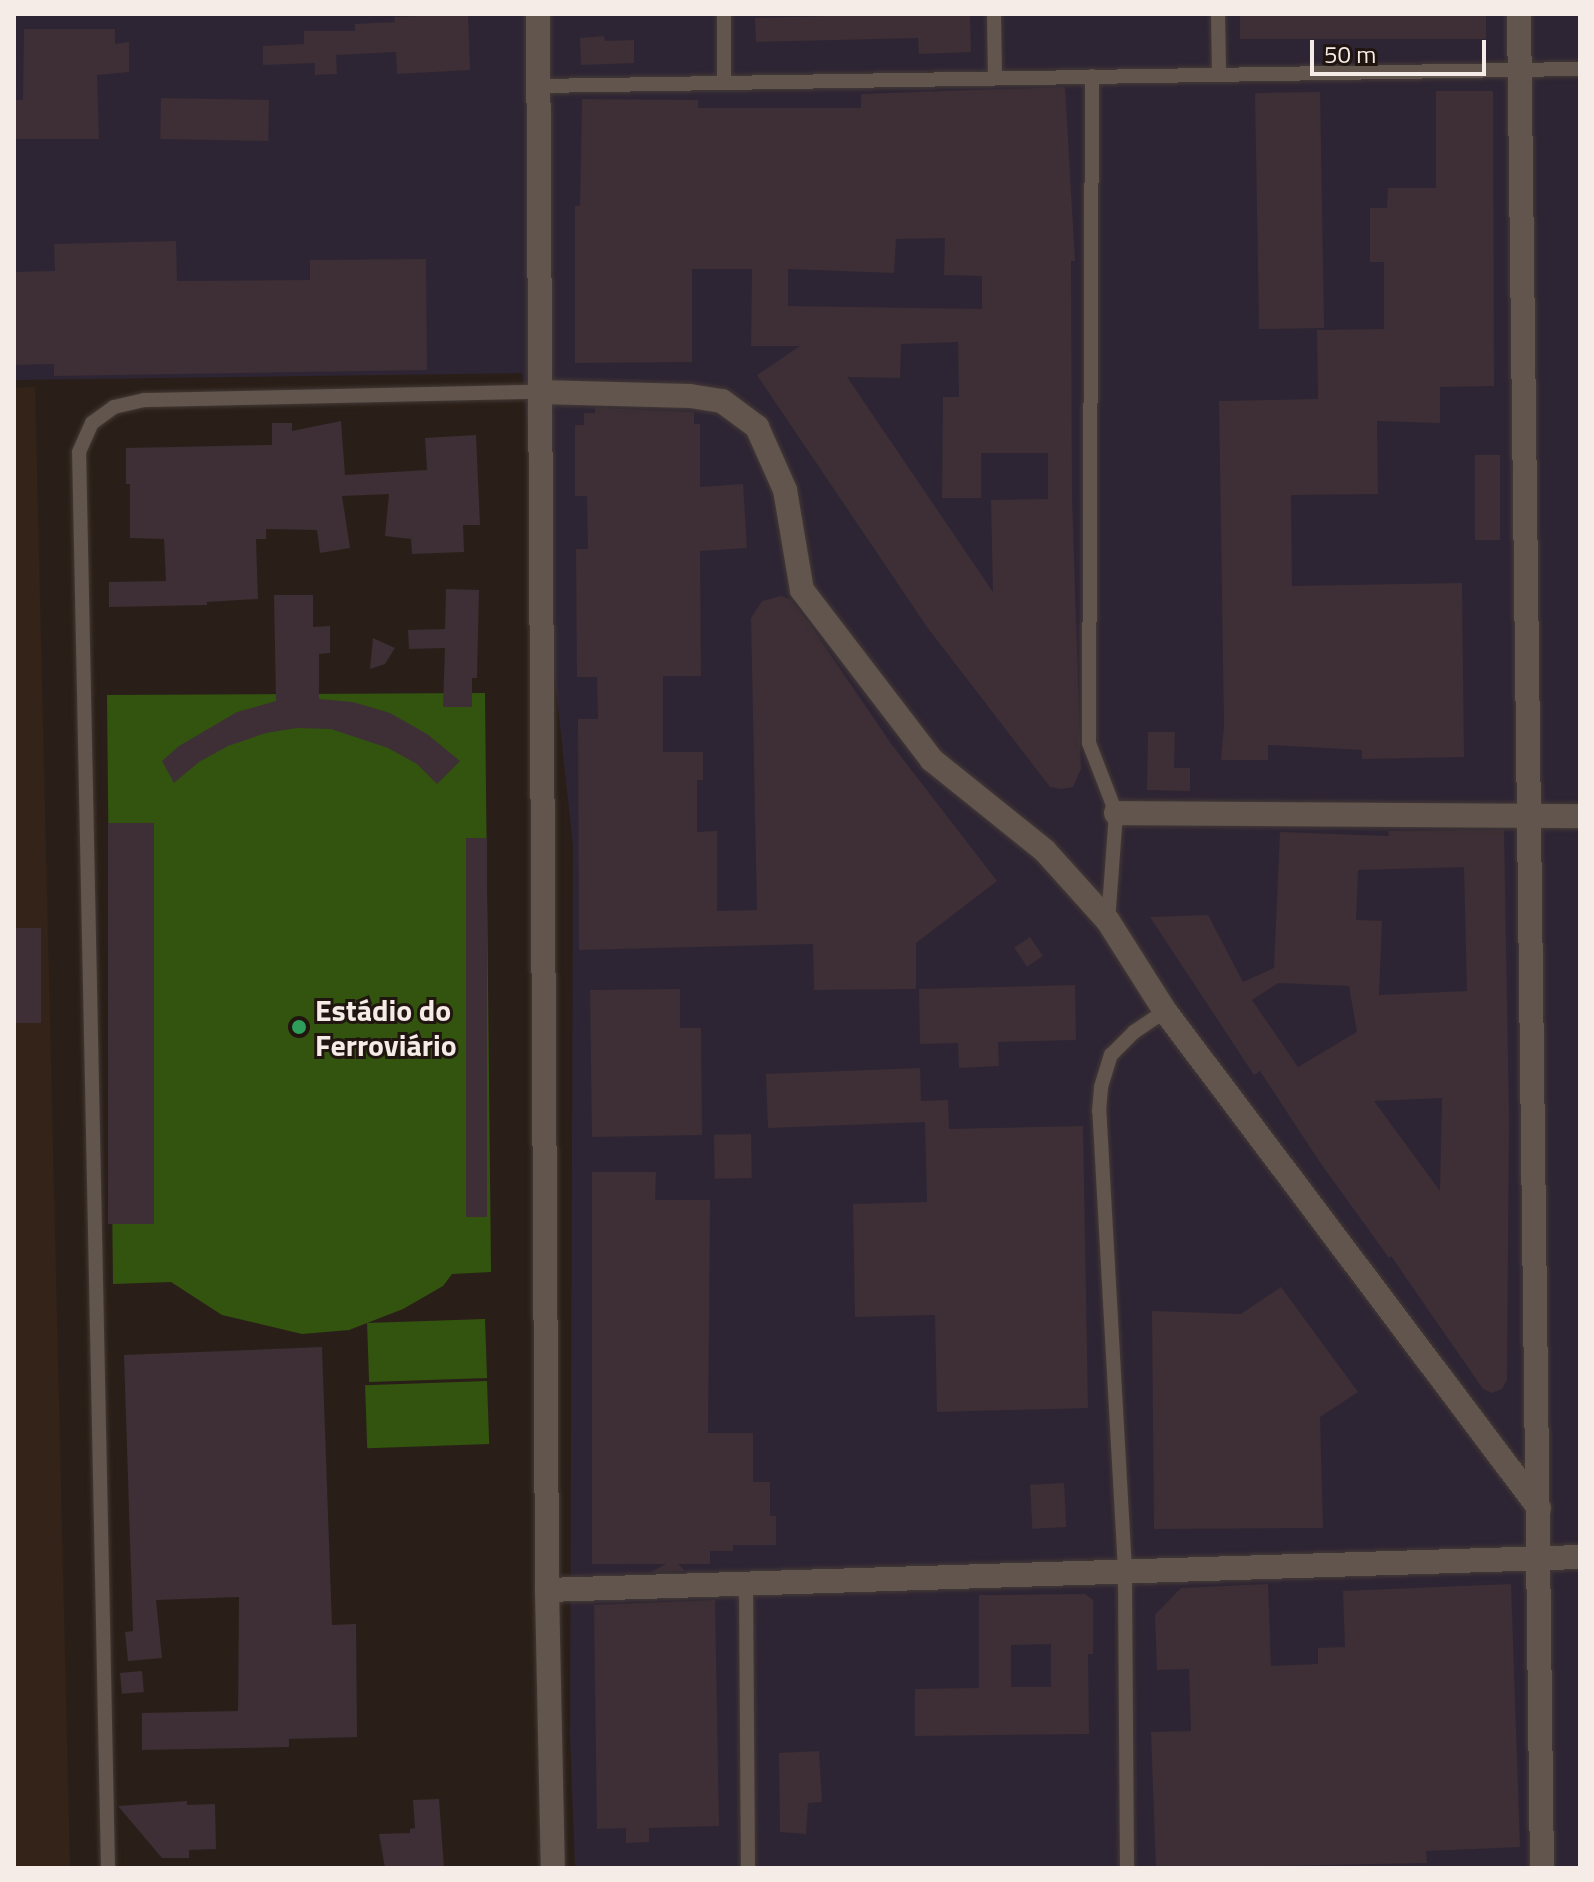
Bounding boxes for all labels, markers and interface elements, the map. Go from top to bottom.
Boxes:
scale bar [1314,24,1490,74]
text: 50 m [1324,36,1376,72]
place label: Estádio do Ferroviário [315,992,457,1062]
marker: Estádio do Ferroviário [290,1018,308,1036]

